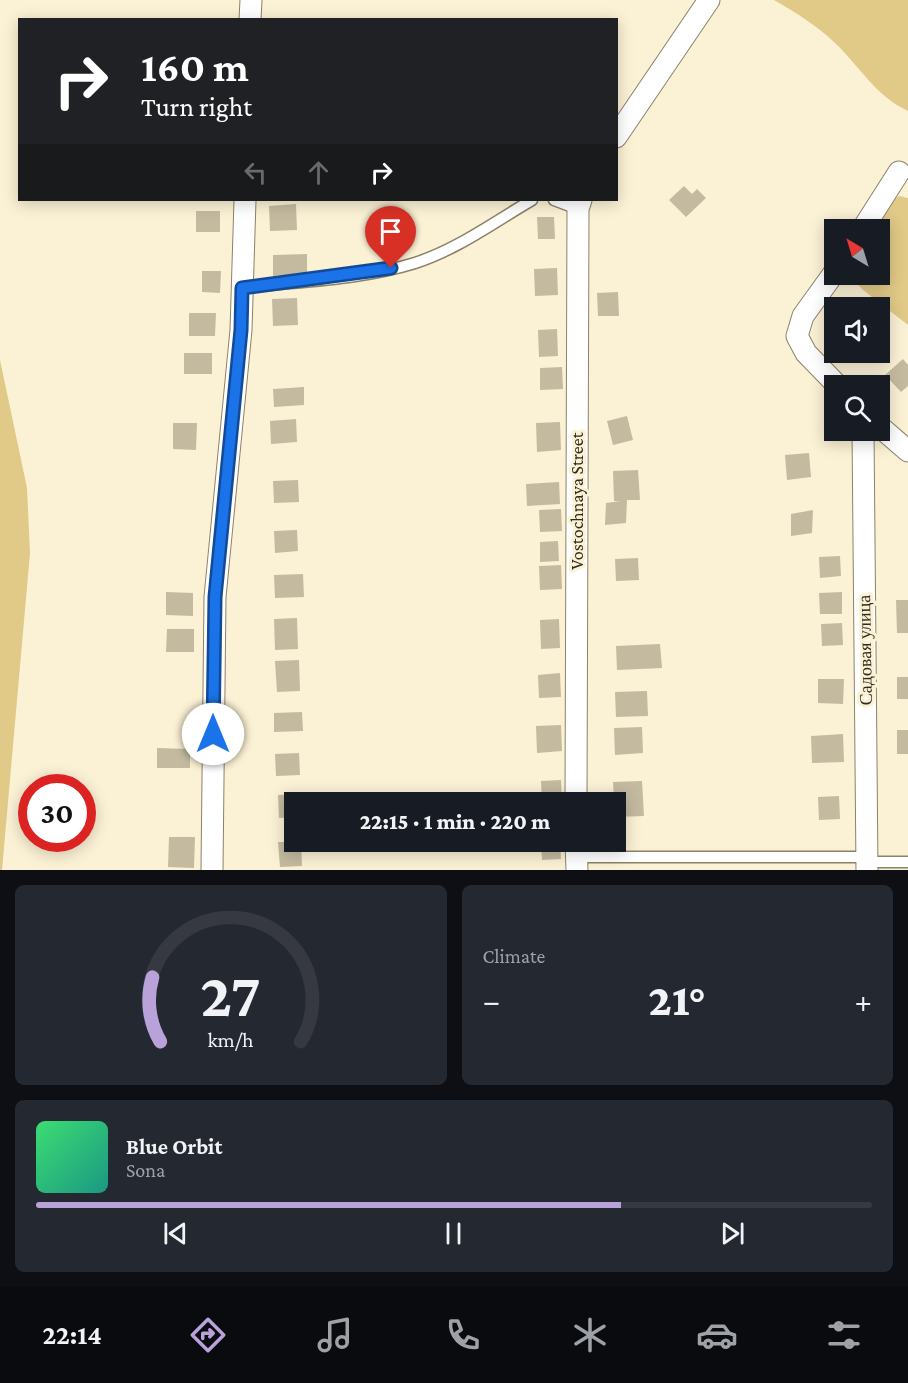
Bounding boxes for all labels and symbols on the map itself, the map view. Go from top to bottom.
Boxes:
pin [365,206,416,268]
north arrow [824,219,890,285]
street label: Vostochnaya Street [567,431,587,570]
street label: Садовая улица [854,595,876,705]
position arrow [181,702,245,766]
speed limit sign: 30 [18,774,96,852]

